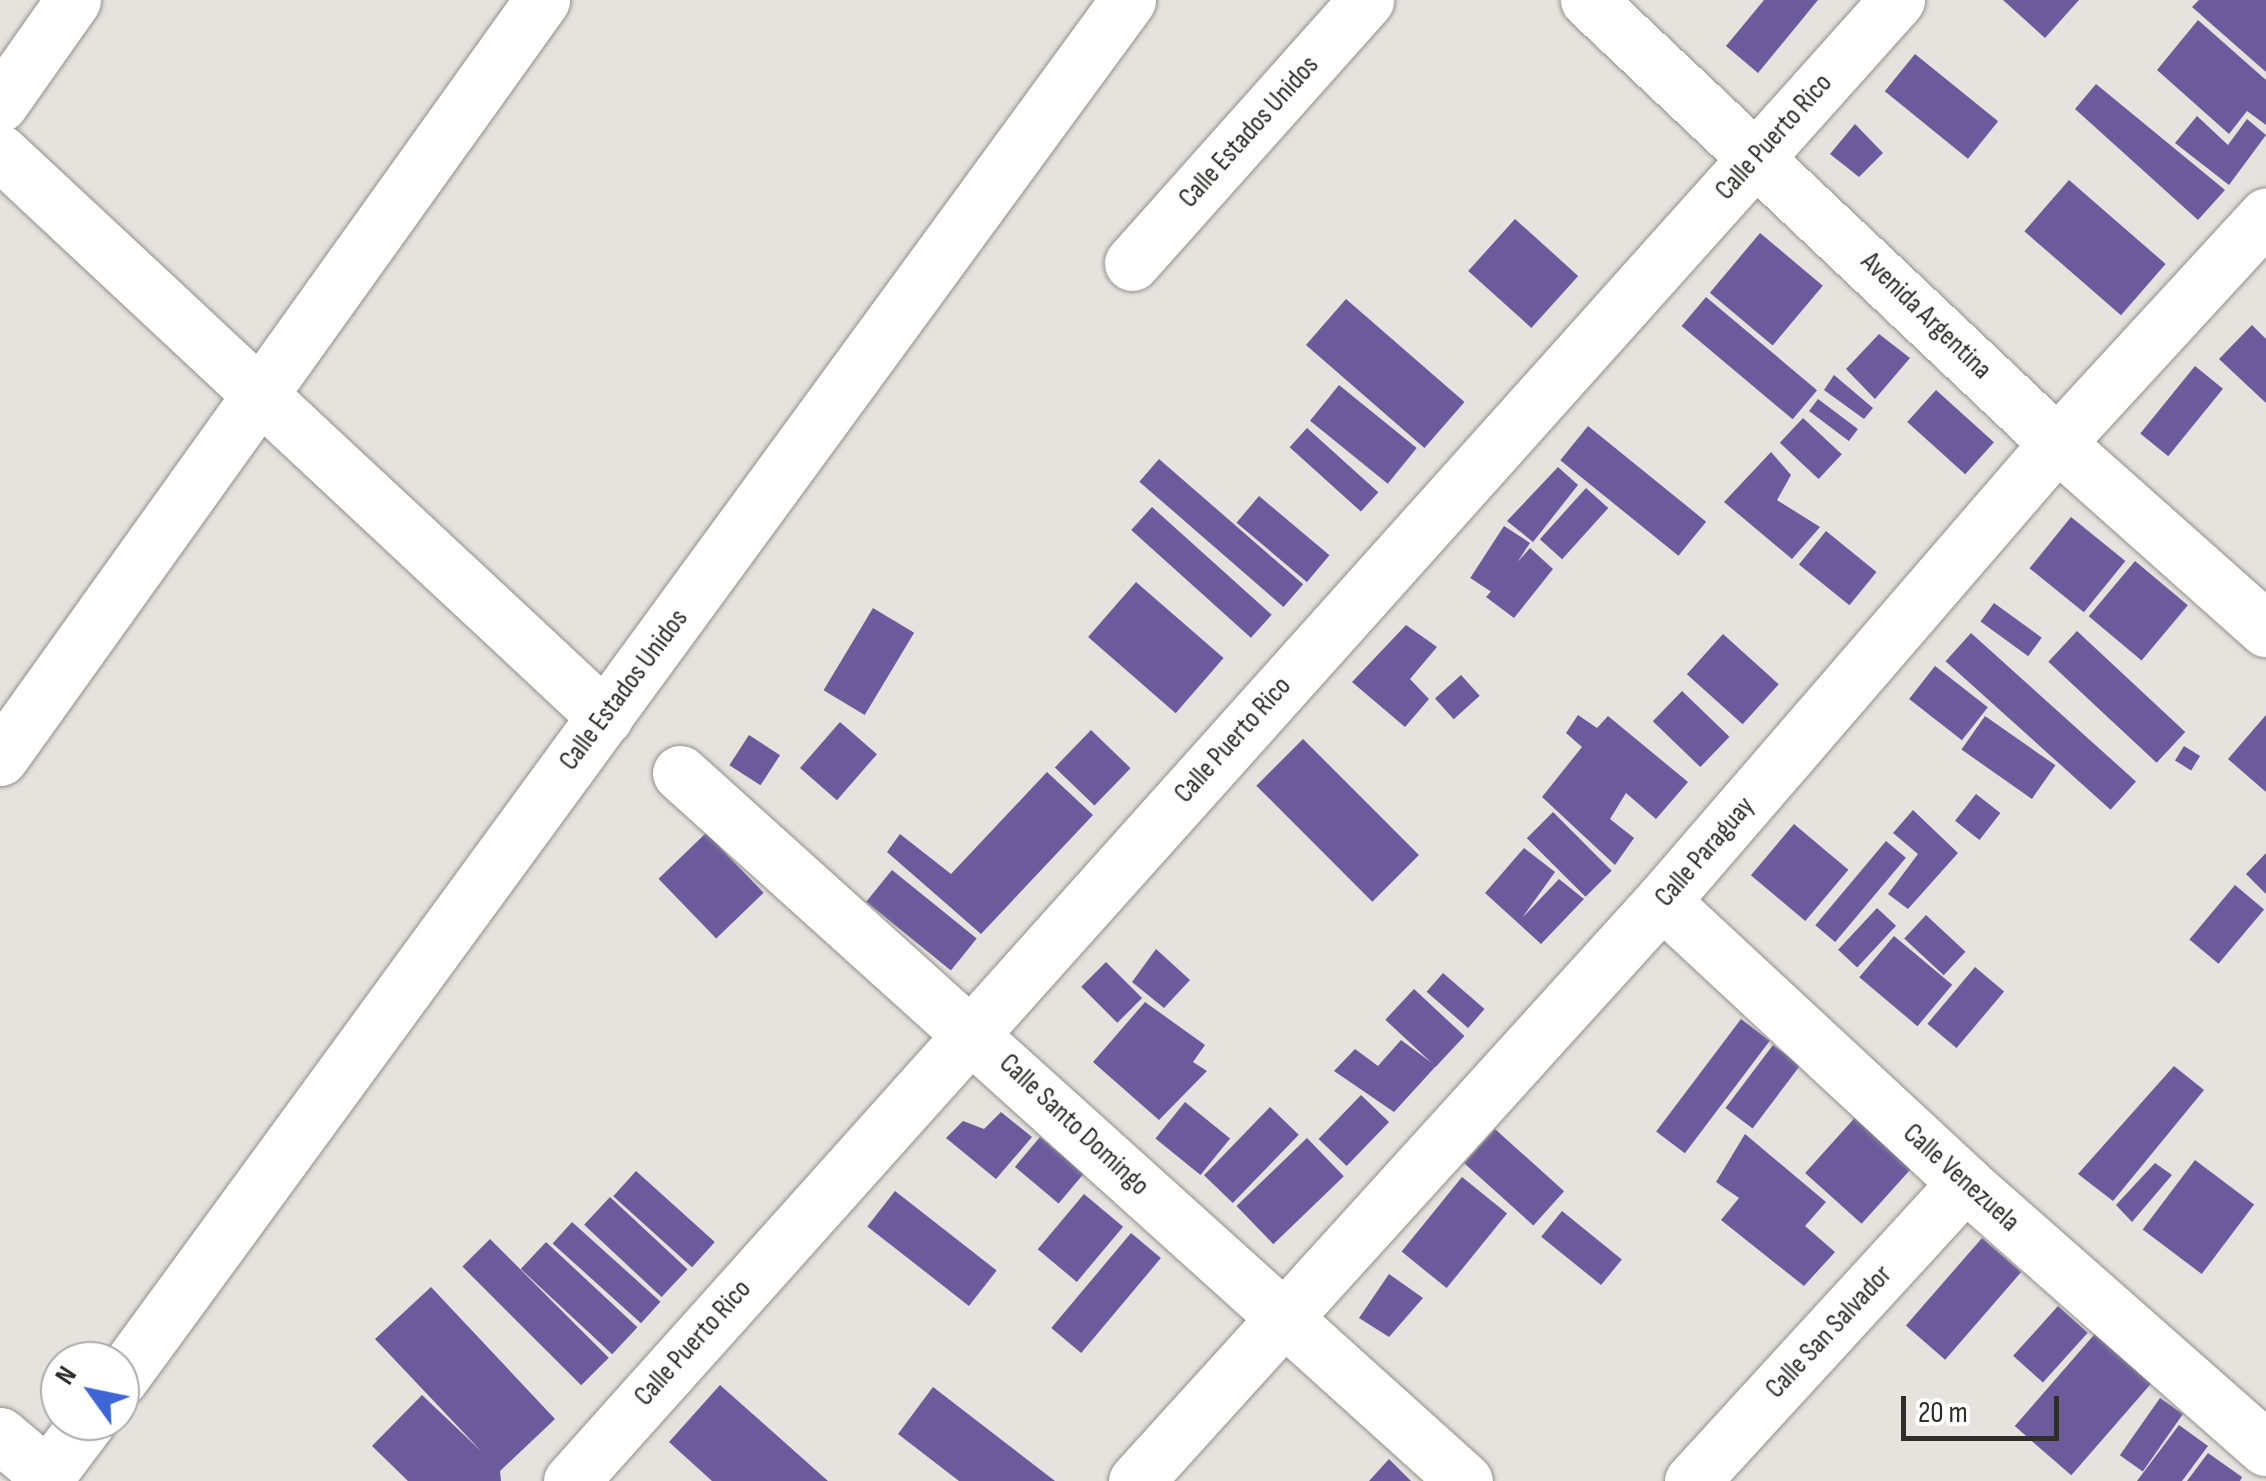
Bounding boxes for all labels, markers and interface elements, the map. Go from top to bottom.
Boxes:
street label: Calle Estados Unidos [1172,49,1326,215]
street label: Calle Puerto Rico [1709,67,1839,207]
street label: Avenida Argentina [1854,245,1998,387]
street label: Calle Estados Unidos [553,603,695,777]
street label: Calle Puerto Rico [1168,670,1298,810]
street label: Calle Paraguay [1648,790,1762,914]
street label: Calle Santo Domingo [992,1047,1156,1203]
street label: Calle Venezuela [1896,1117,2026,1239]
street label: Calle San Salvador [1759,1258,1899,1406]
street label: Calle Puerto Rico [628,1273,758,1413]
north arrow [40,1341,140,1441]
text: N [48,1360,84,1391]
scale bar [1906,1376,2064,1438]
text: 20 m [1918,1395,1968,1431]

